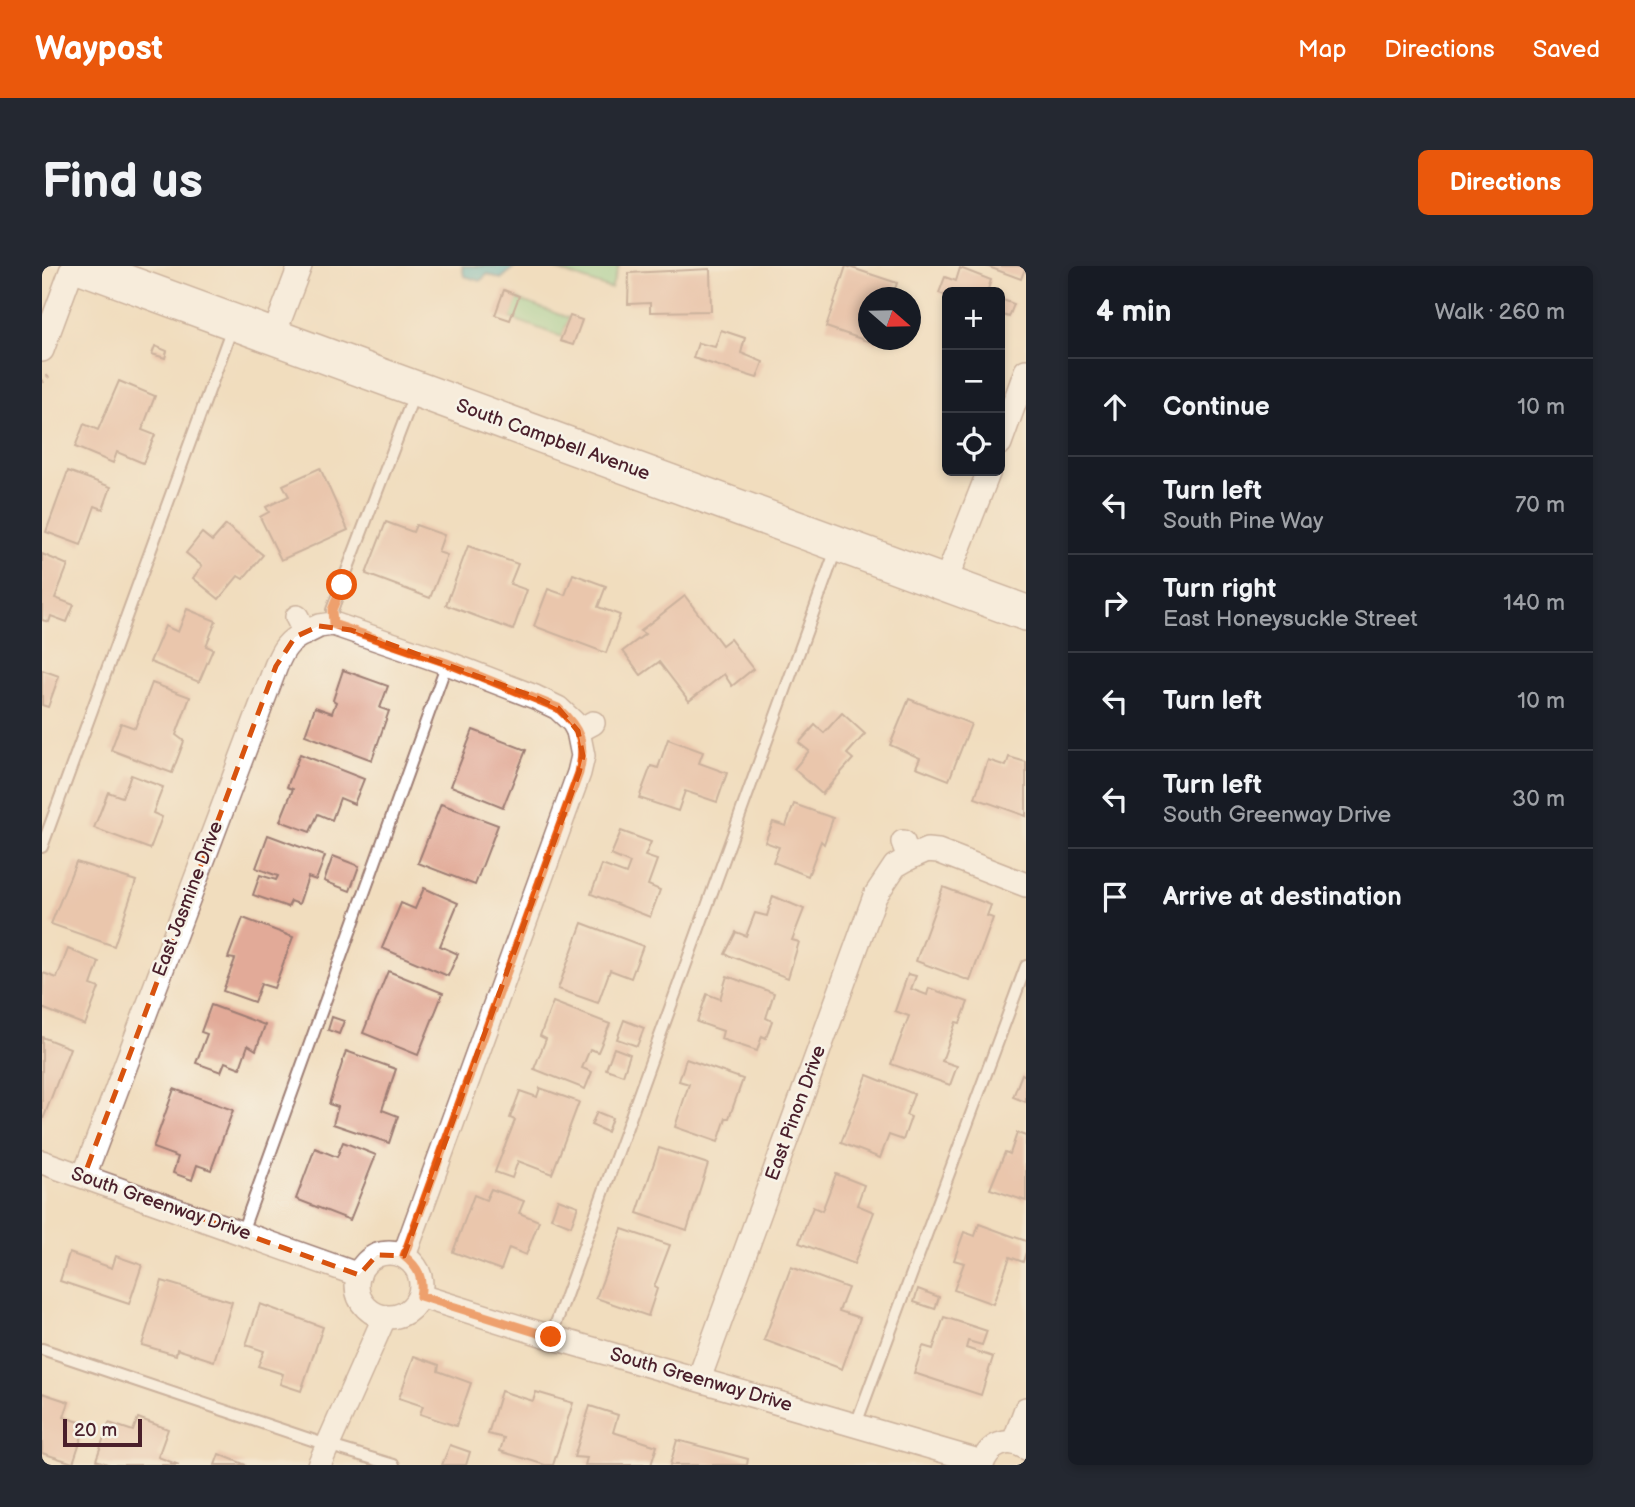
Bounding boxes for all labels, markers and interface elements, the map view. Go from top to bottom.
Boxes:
text: Waypost [35,29,163,69]
text: Map [1298,35,1346,64]
text: Directions [1384,35,1495,64]
text: Saved [1533,35,1600,64]
button: Directions [1418,150,1593,215]
text: Find us [42,153,203,212]
north arrow [858,287,921,350]
map controls [942,287,1005,476]
button: + [942,287,1005,350]
text: 4 min [1096,294,1171,330]
text: Walk · 260 m [1435,298,1565,326]
button: − [942,350,1005,413]
icon: ahead [1096,388,1134,426]
text: Continue [1163,392,1270,423]
text: 10 m [1517,393,1565,421]
street label: South Campbell Avenue [453,394,653,486]
button: locate [942,413,1005,476]
text: Turn left [1163,476,1262,507]
icon: left [1096,486,1134,524]
text: 70 m [1515,491,1565,519]
text: South Pine Way [1163,507,1323,535]
route start [326,569,357,600]
text: Turn right [1163,574,1276,605]
icon: right [1096,584,1134,622]
text: 140 m [1503,589,1565,617]
text: East Honeysuckle Street [1163,605,1417,633]
icon: left [1096,682,1134,720]
text: Turn left [1163,686,1262,717]
text: 10 m [1517,687,1565,715]
text: Turn left [1163,770,1262,801]
icon: left [1096,780,1134,818]
text: 30 m [1512,785,1565,813]
text: South Greenway Drive [1163,801,1391,829]
street label: East Jasmine Drive [148,818,228,980]
icon: arrive [1096,878,1134,916]
text: Arrive at destination [1163,882,1402,913]
street label: East Pinon Drive [761,1042,831,1184]
street label: South Greenway Drive [68,1162,254,1246]
route end [535,1321,566,1352]
street label: South Greenway Drive [607,1343,795,1417]
scale bar [63,1416,142,1448]
text: 20 m [74,1419,117,1442]

